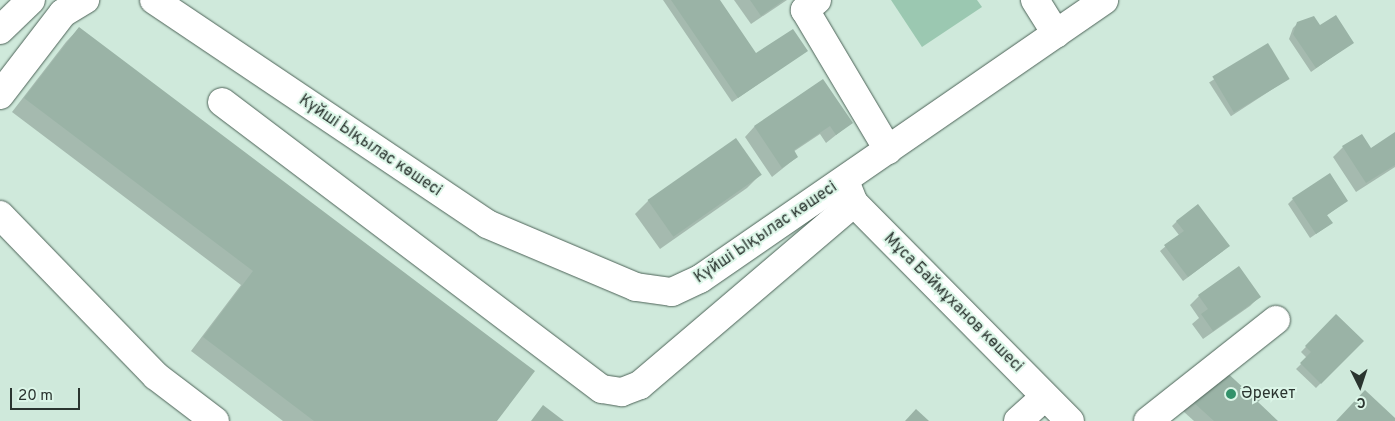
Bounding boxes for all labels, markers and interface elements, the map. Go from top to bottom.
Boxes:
street label: Күйші Ықылас көшесі [295,91,445,201]
street label: Күйші Ықылас көшесі [691,178,841,288]
street label: Мұса Баймұханов көшесі [879,229,1027,377]
north arrow [1335,361,1385,411]
scale bar [12,378,82,410]
place label: Әрекет [1241,384,1296,404]
text: 20 m [18,387,53,406]
marker: Әрекет [1225,388,1237,400]
text: С [1356,393,1366,410]

